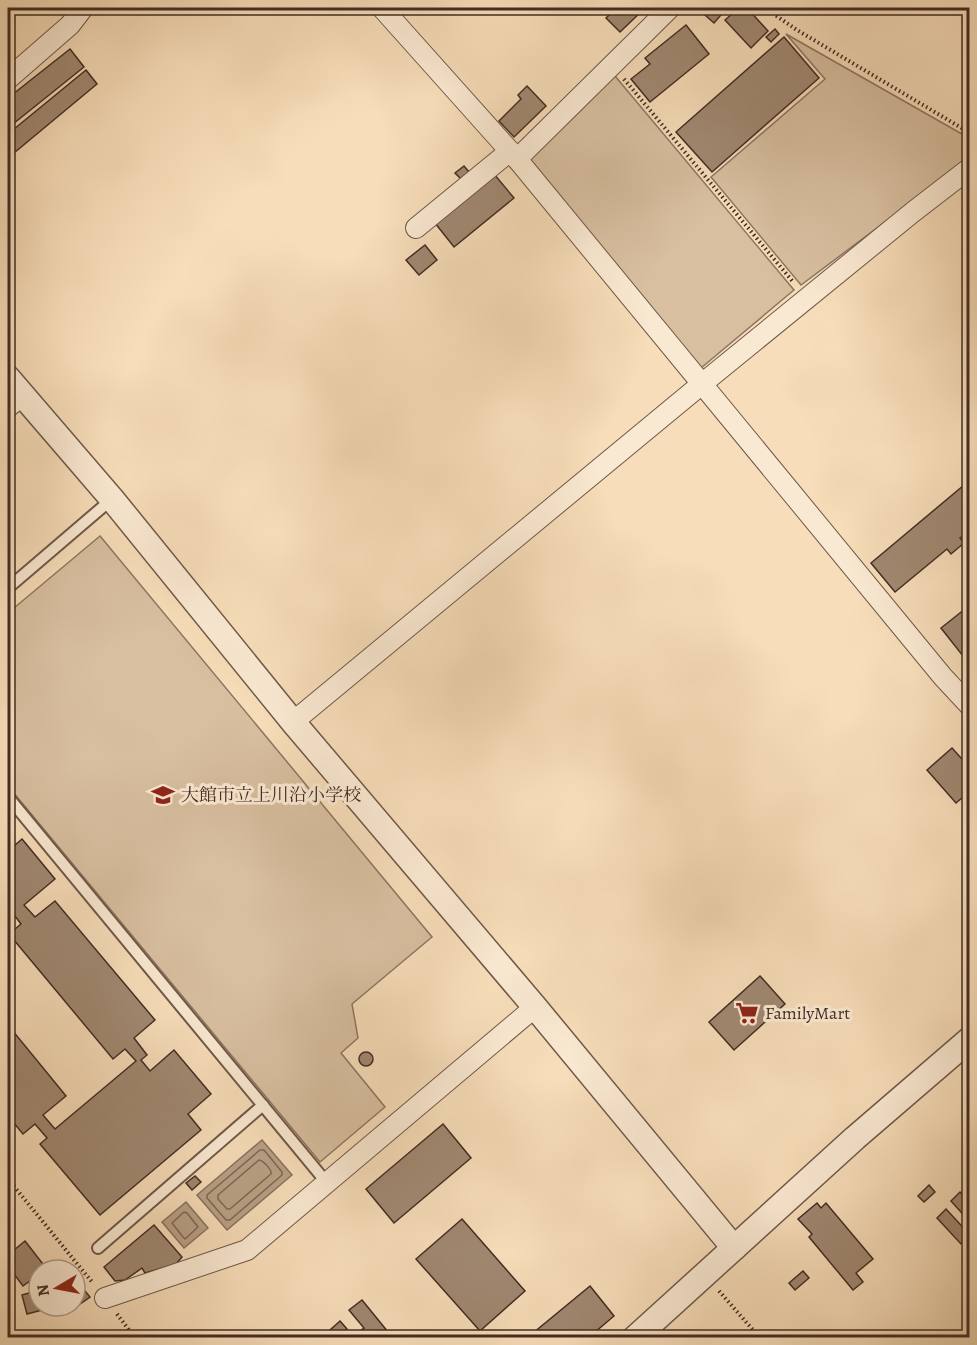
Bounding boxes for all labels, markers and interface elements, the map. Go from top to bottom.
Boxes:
school or university icon: 大館市立上川沿小学校 [150,782,176,808]
place label: 大館市立上川沿小学校 [181,783,361,807]
supermarket icon: FamilyMart [734,1000,760,1026]
place label: FamilyMart [765,1001,850,1025]
north arrow [27,1258,87,1318]
text: N [31,1282,55,1298]

